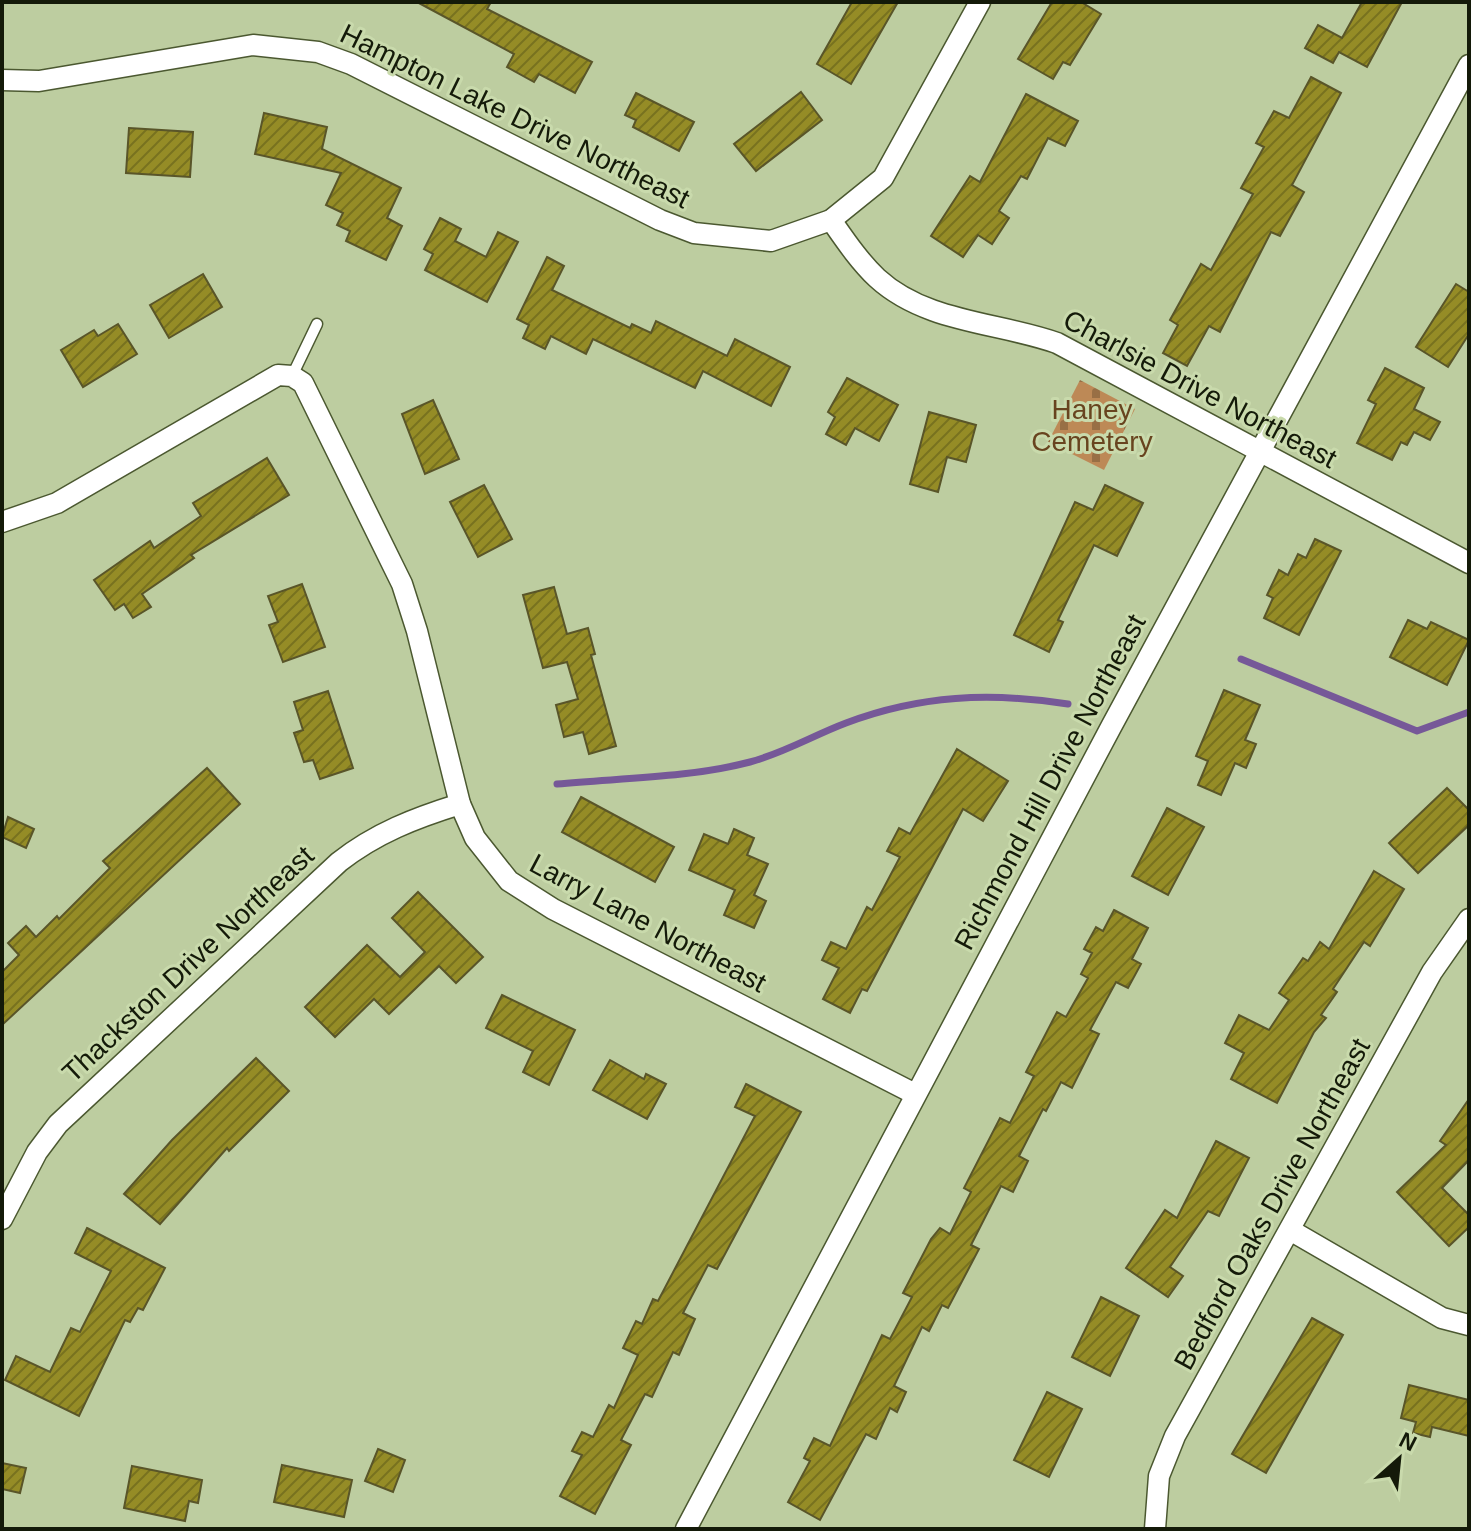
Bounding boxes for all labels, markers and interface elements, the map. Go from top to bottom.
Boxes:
street label: Hampton Lake Drive Northeast [335,18,695,214]
street label: Charlsie Drive Northeast [1058,304,1342,474]
park label: Haney Cemetery [1031,394,1153,457]
street label: Richmond Hill Drive Northeast [948,609,1152,955]
street label: Thackston Drive Northeast [56,839,320,1088]
street label: Larry Lane Northeast [525,848,772,999]
street label: Bedford Oaks Drive Northeast [1168,1033,1376,1375]
north arrow [1359,1419,1439,1499]
text: N [1395,1427,1421,1456]

